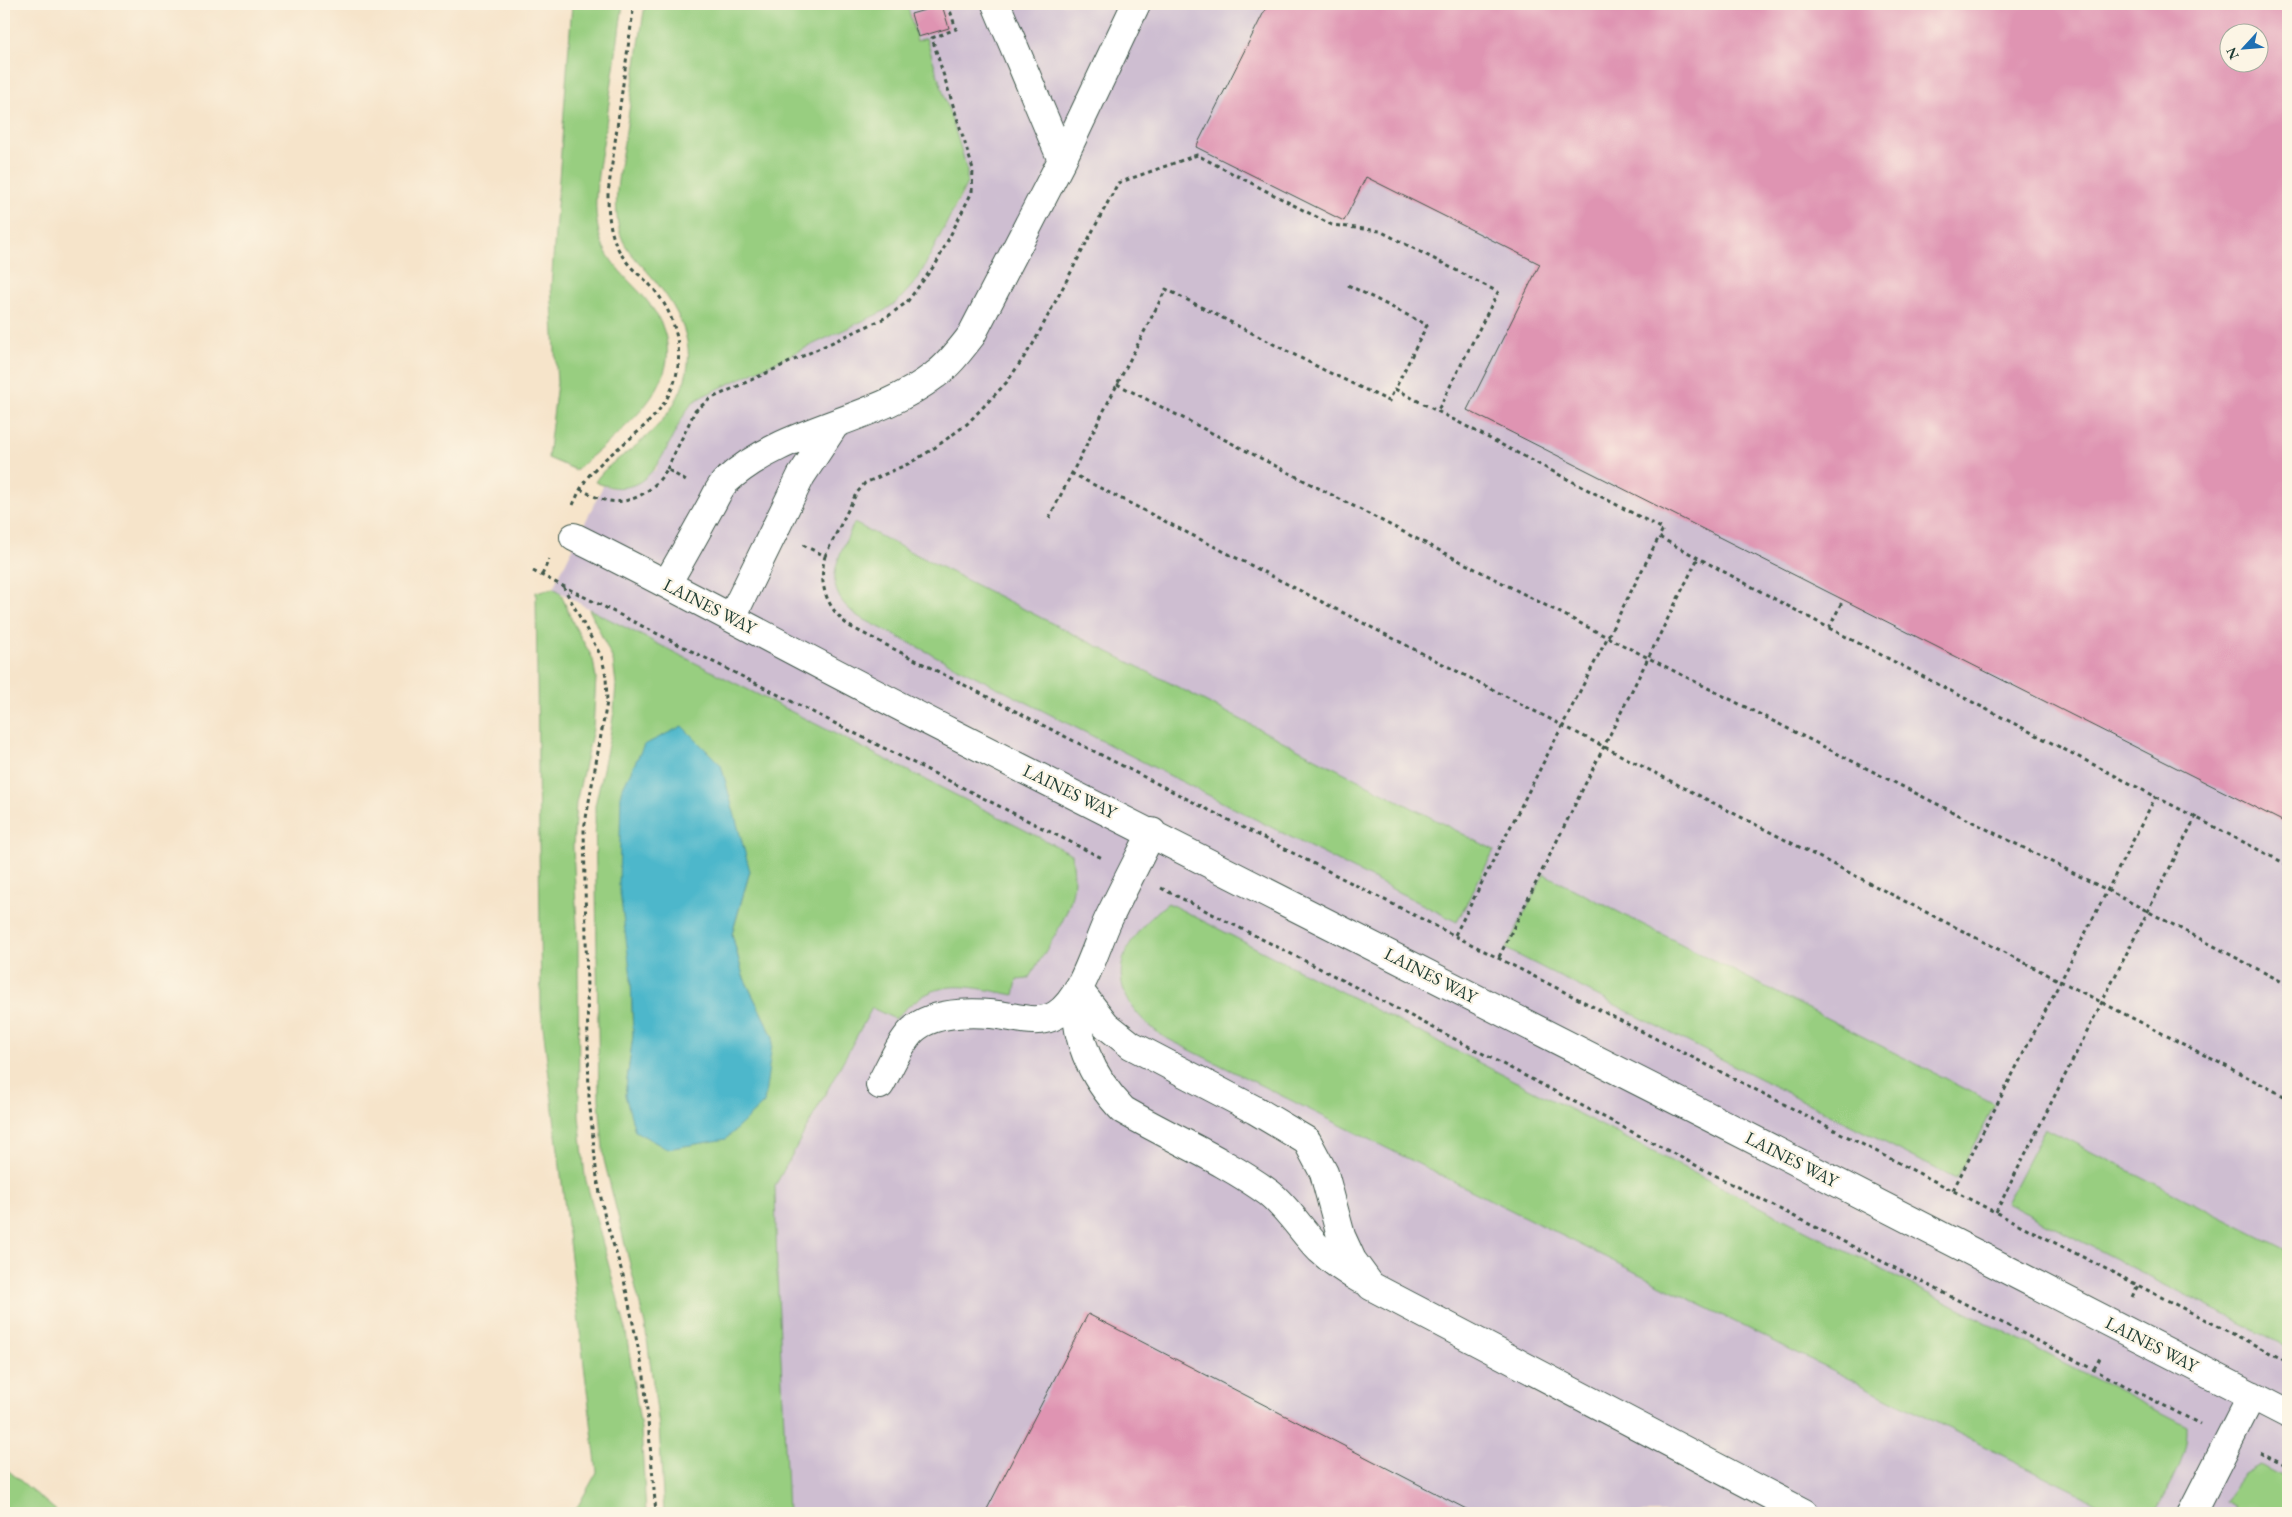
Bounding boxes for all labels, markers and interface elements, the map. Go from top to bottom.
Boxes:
north arrow [2220,22,2270,72]
text: N [2221,44,2243,63]
street label: LAINES WAY [660,573,762,640]
street label: LAINES WAY [1020,758,1122,824]
street label: LAINES WAY [1381,942,1483,1009]
street label: LAINES WAY [1742,1126,1844,1193]
street label: LAINES WAY [2102,1311,2204,1378]

